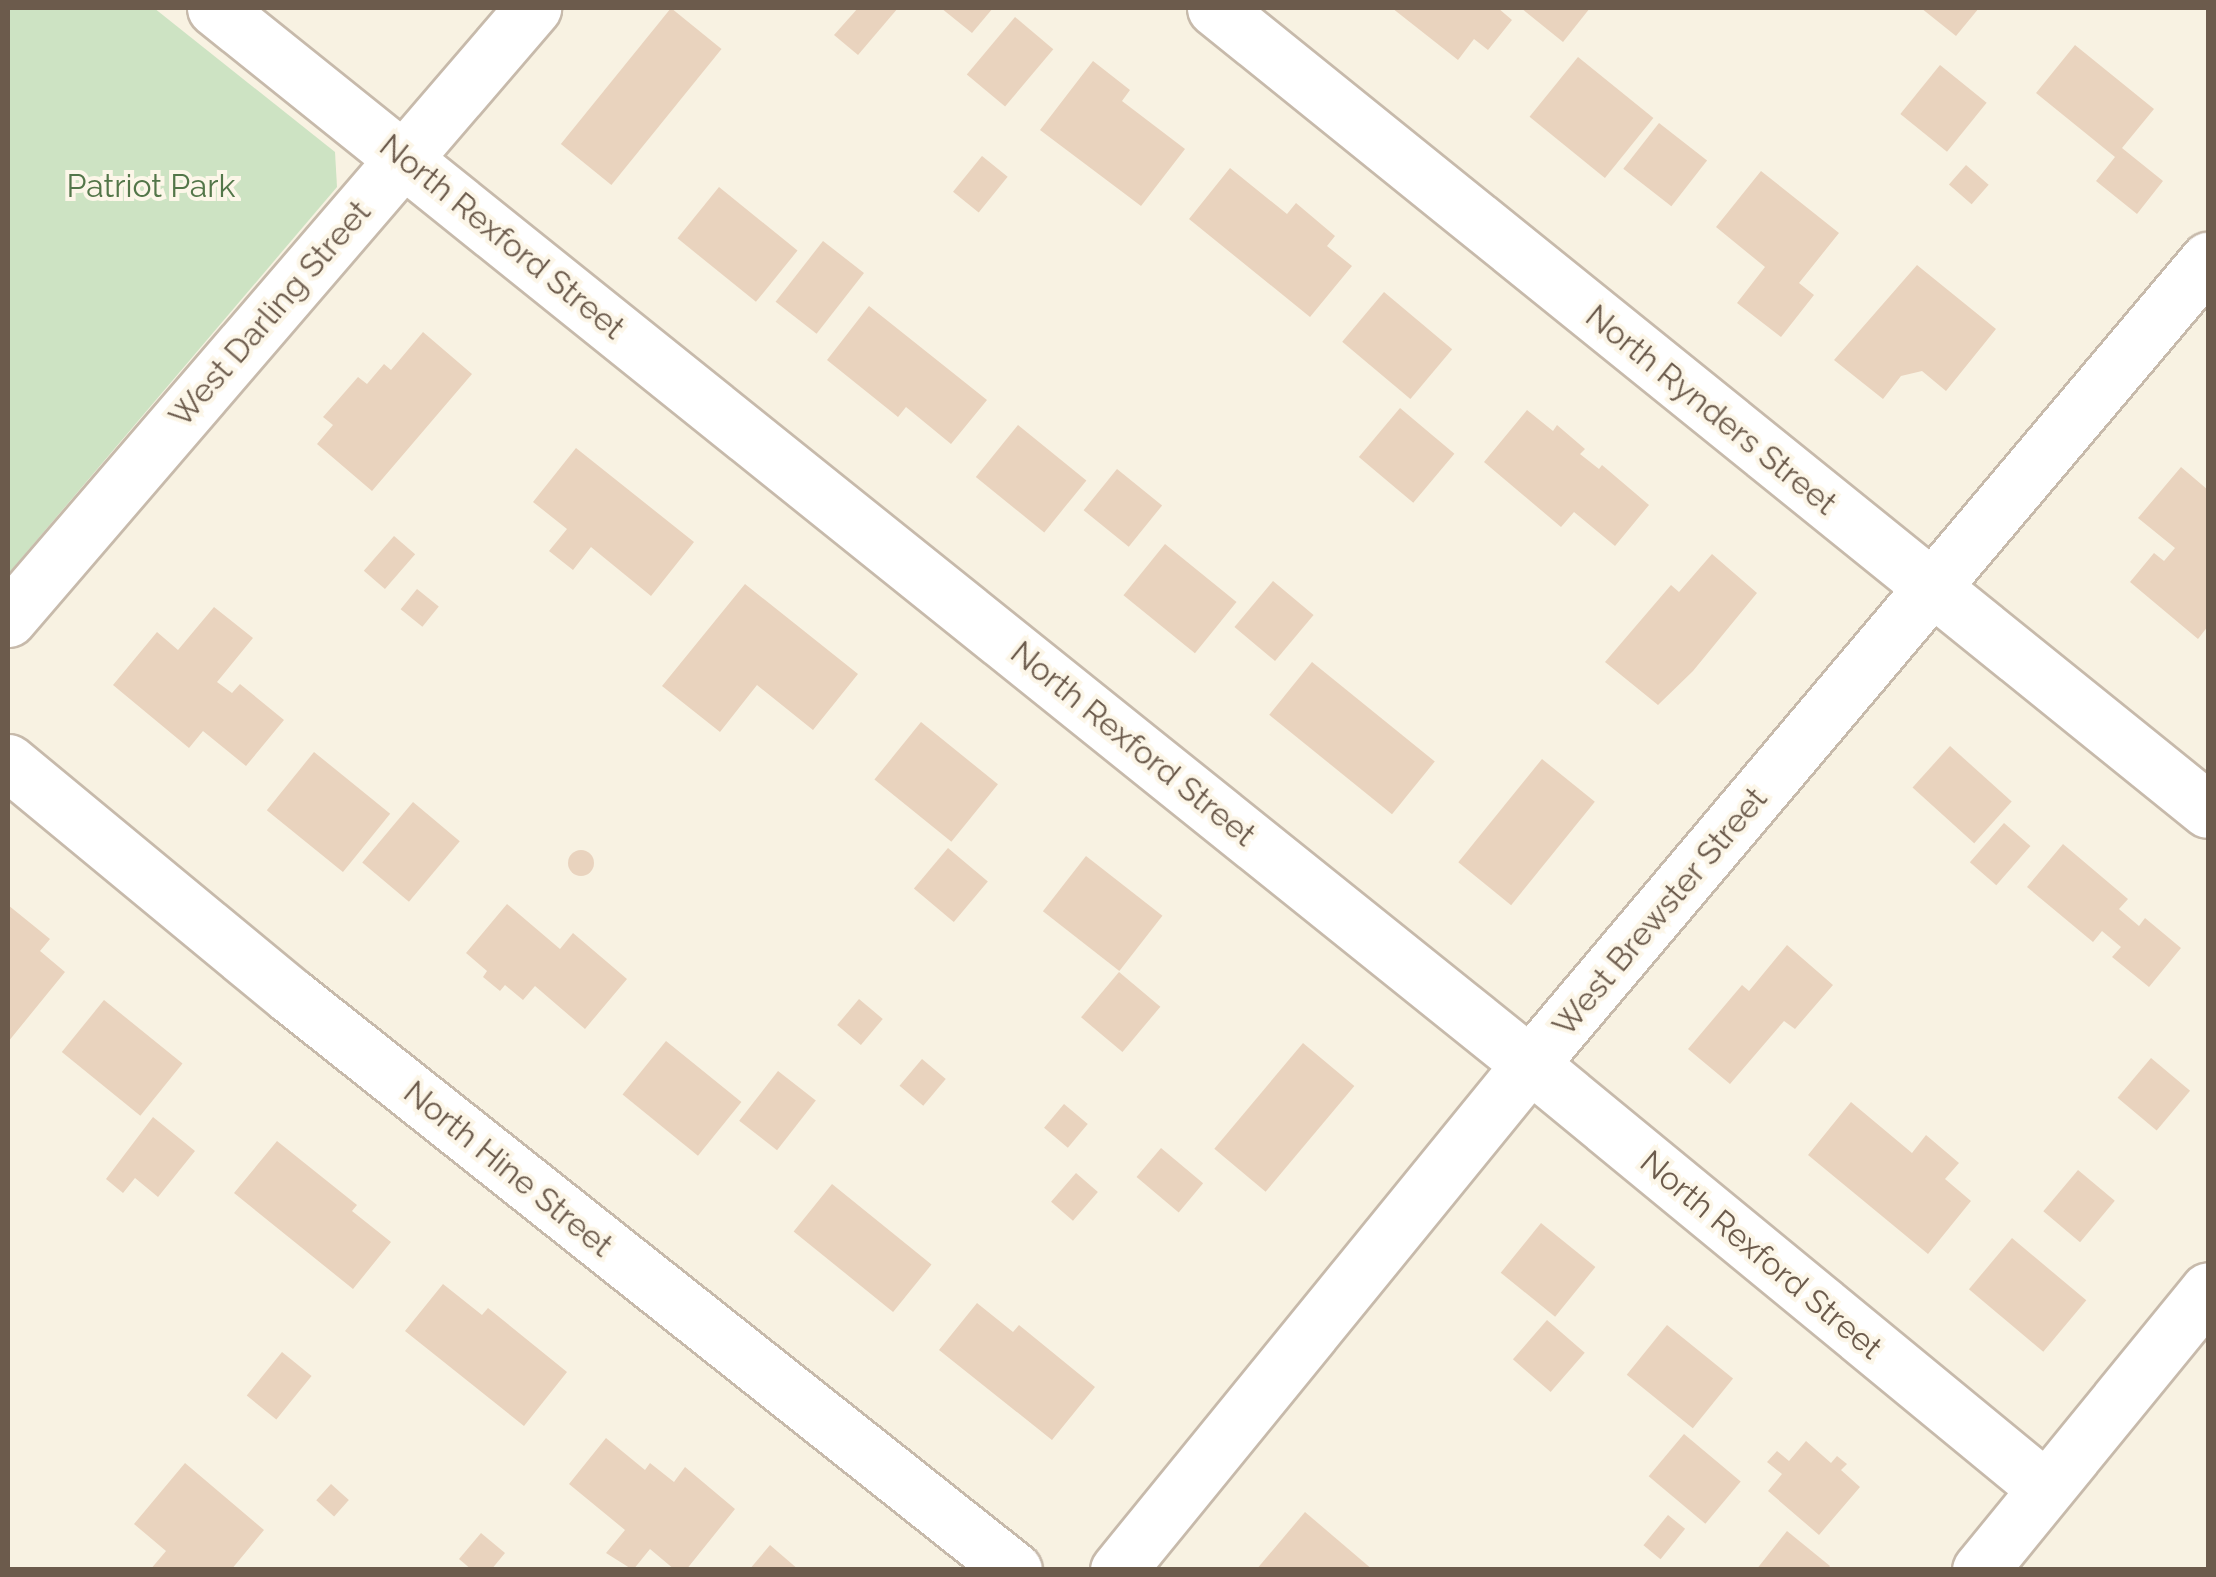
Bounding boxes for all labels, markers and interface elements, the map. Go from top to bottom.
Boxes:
street label: North Rexford Street [372,127,632,347]
park label: Patriot Park [67,167,235,205]
street label: West Darling Street [161,193,379,435]
street label: North Rynders Street [1578,297,1844,523]
street label: North Rexford Street [1003,634,1263,854]
street label: West Brewster Street [1545,780,1775,1044]
street label: North Hine Street [396,1073,620,1265]
street label: North Rexford Street [1632,1143,1890,1367]

